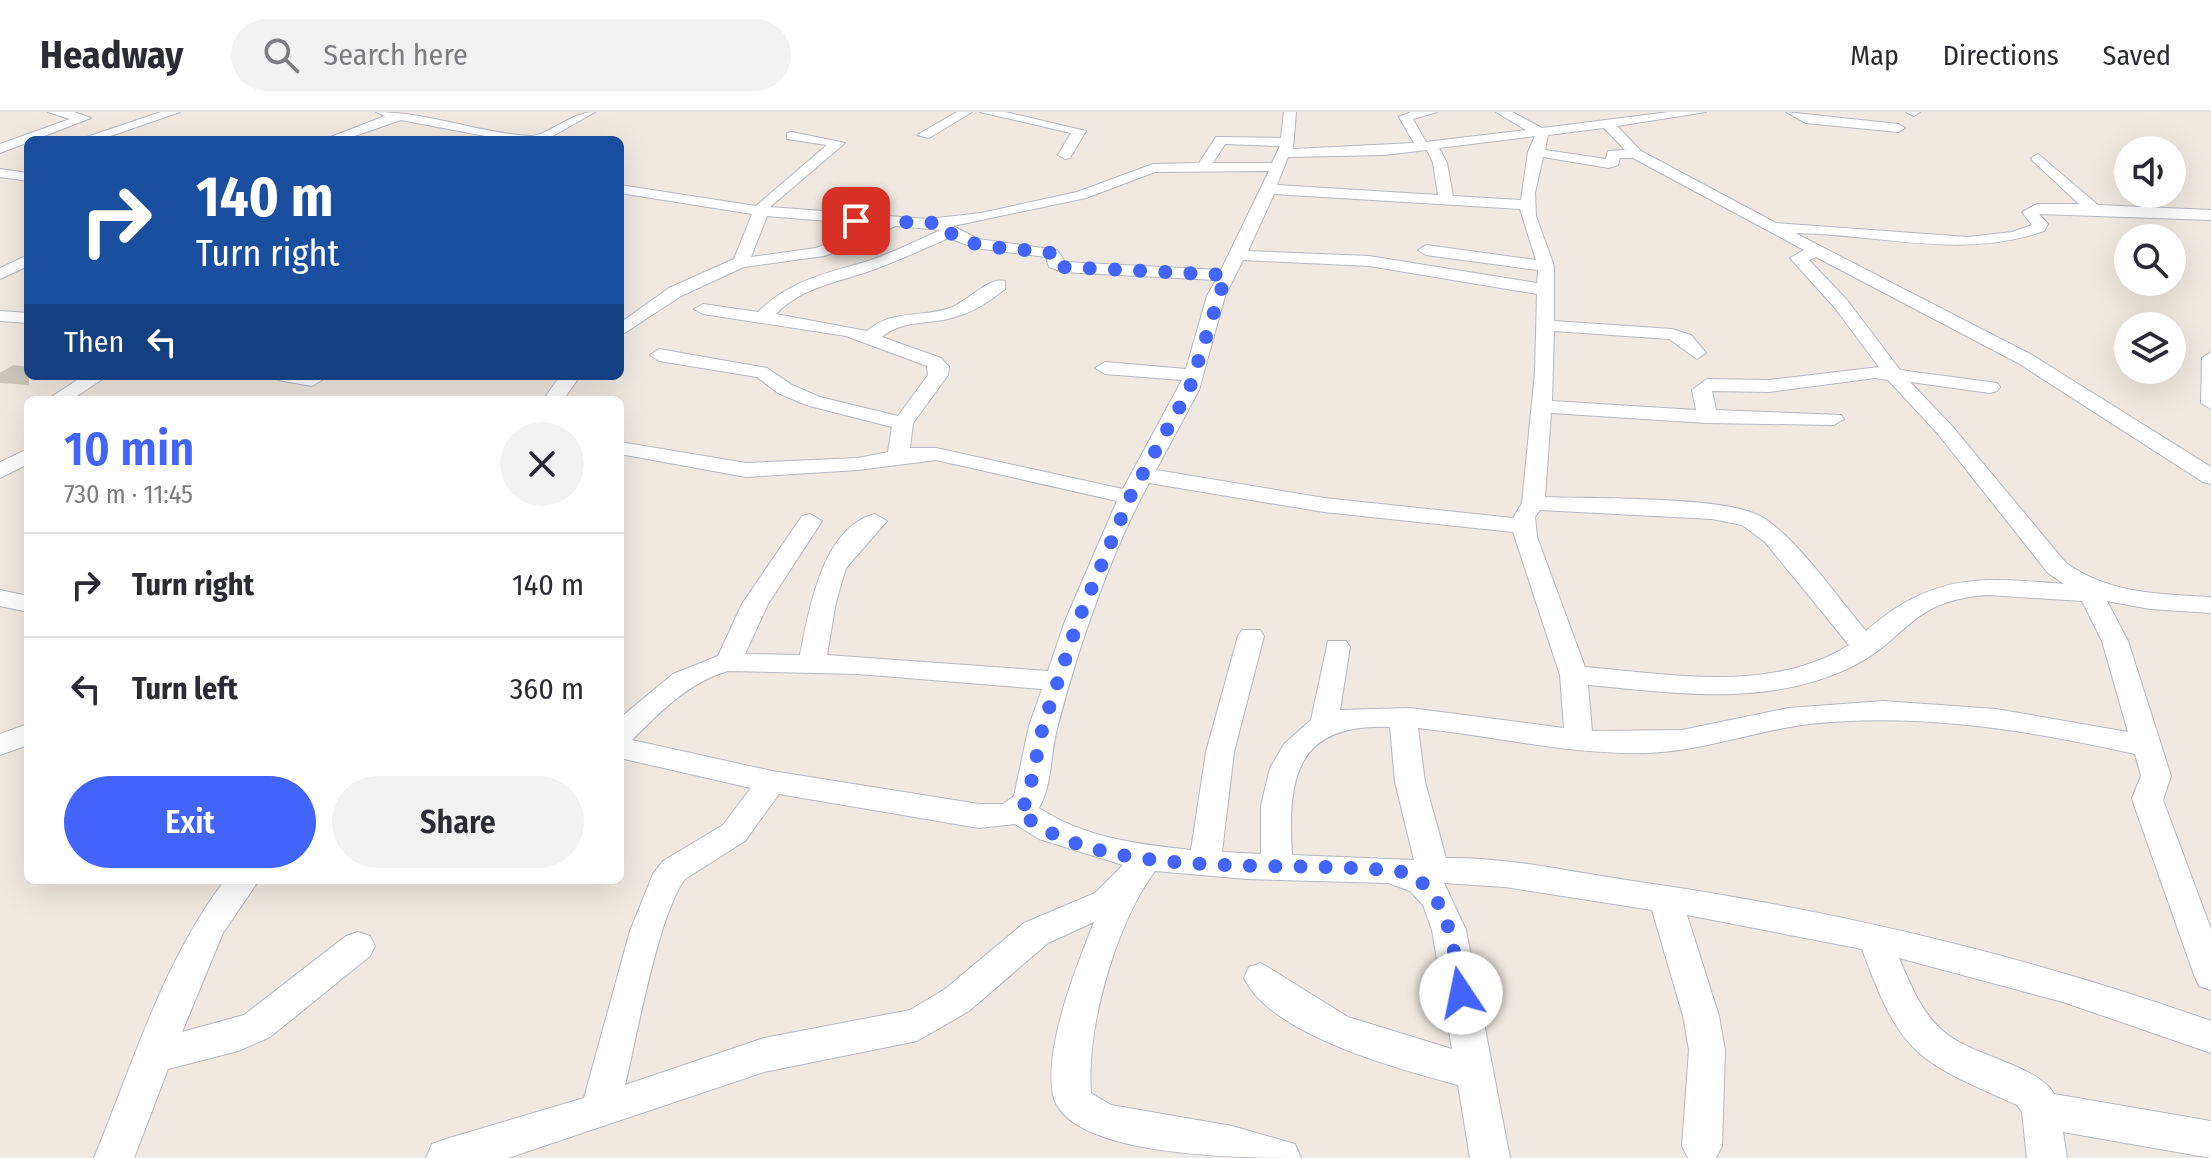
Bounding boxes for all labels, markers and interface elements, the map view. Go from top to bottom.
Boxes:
search box [231,19,791,91]
text: Headway [40,32,183,78]
icon: search [259,33,303,77]
text: Search here [323,37,468,73]
text: Map [1850,39,1899,72]
text: Directions [1943,39,2059,72]
text: Saved [2103,39,2171,72]
map controls [2114,136,2186,384]
button: sound [2114,136,2186,208]
text: 140 m [196,164,333,231]
icon: right [64,168,168,272]
pin [822,187,890,255]
icon: arrive [834,199,878,243]
button: search [2114,224,2186,296]
text: Turn right [196,232,339,276]
button: layers [2114,312,2186,384]
icon: left [140,320,184,364]
text: Then [64,324,124,360]
text: 10 min [64,420,194,478]
button: close [500,422,584,506]
text: 730 m · 11:45 [64,479,193,510]
icon: right [64,563,108,607]
text: Turn right [132,567,254,603]
text: 140 m [512,567,584,603]
icon: left [64,667,108,711]
text: Turn left [132,671,238,707]
text: 360 m [510,671,584,707]
button: Exit [64,776,316,868]
button: Share [332,776,584,868]
position arrow [1419,951,1503,1035]

